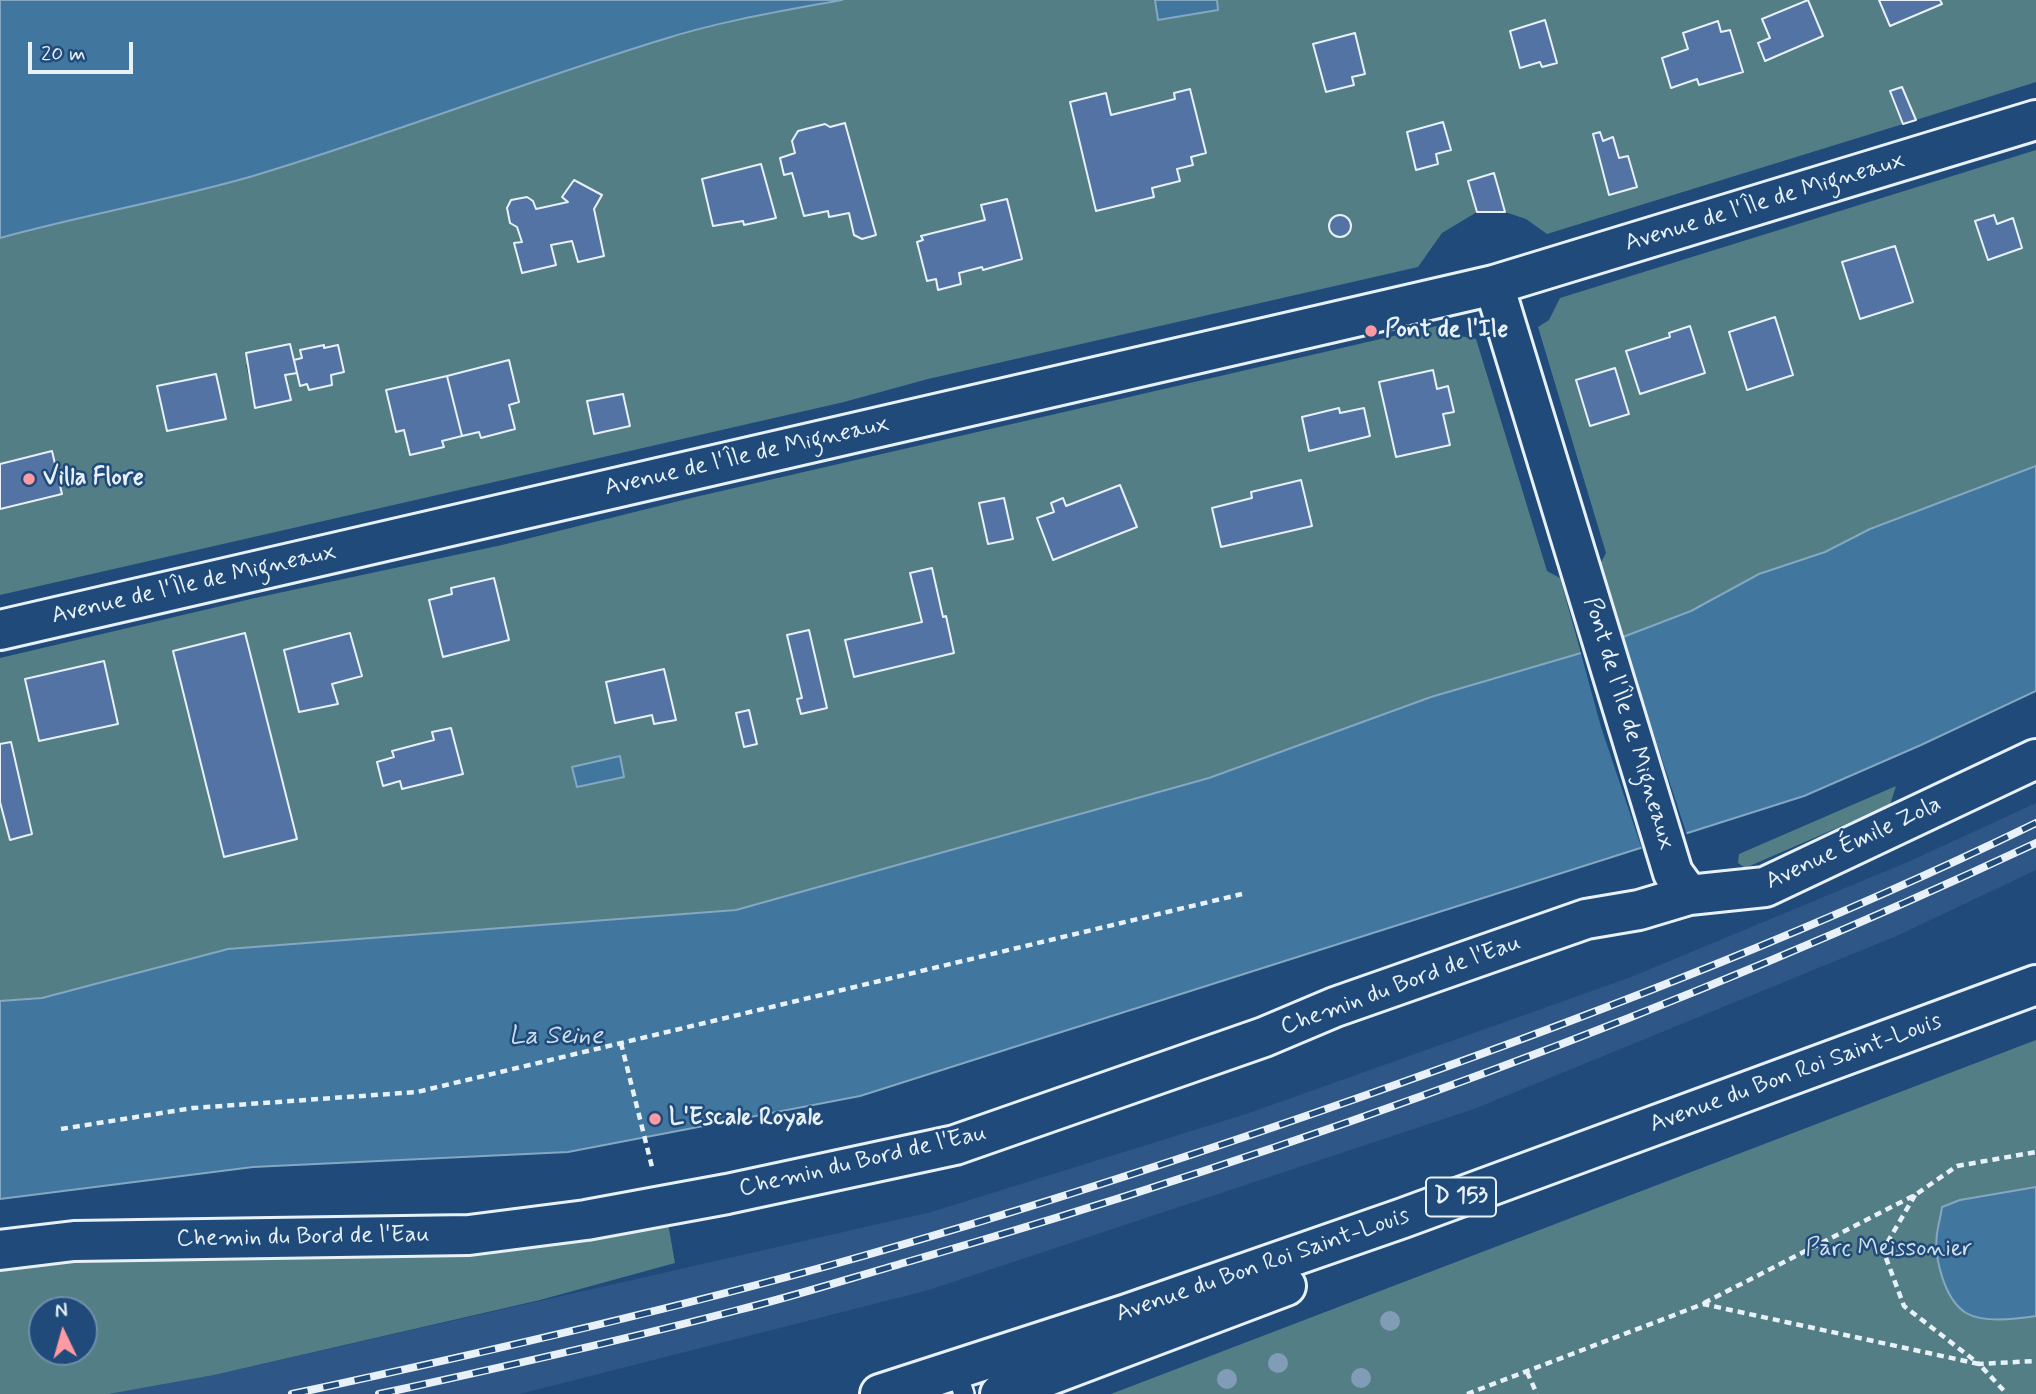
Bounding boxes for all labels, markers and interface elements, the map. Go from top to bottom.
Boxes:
scale bar [32,28,136,72]
text: 20 m [41,40,86,68]
street label: Avenue de l'Île de Migneaux [1622,147,1908,259]
place label: Pont de l'Ile [1385,317,1508,345]
marker: Pont de l'Ile [1363,323,1379,339]
street label: Avenue de l'Île de Migneaux [602,410,892,504]
place label: Villa Flore [43,465,144,493]
marker: Villa Flore [21,471,37,487]
street label: Avenue de l'Île de Migneaux [49,538,339,632]
street label: Pont de l'Île de Migneaux [1576,594,1680,854]
street label: Avenue Émile Zola [1762,791,1946,897]
street label: Chemin du Bord de l'Eau [1277,929,1525,1043]
street label: Avenue du Bon Roi Saint-Louis [1646,1008,1946,1140]
water label: La Seine [509,1022,603,1054]
place label: L'Escale Royale [669,1105,823,1133]
marker: L'Escale Royale [647,1111,663,1127]
street label: Chemin du Bord de l'Eau [736,1119,990,1205]
road number: D 153 [1426,1178,1496,1216]
street label: Avenue du Bon Roi Saint-Louis [1112,1202,1414,1330]
street label: Chemin du Bord de l'Eau [176,1221,430,1255]
park label: Parc Meissonier [1806,1236,1972,1264]
north arrow [28,1296,98,1366]
text: N [54,1299,69,1325]

